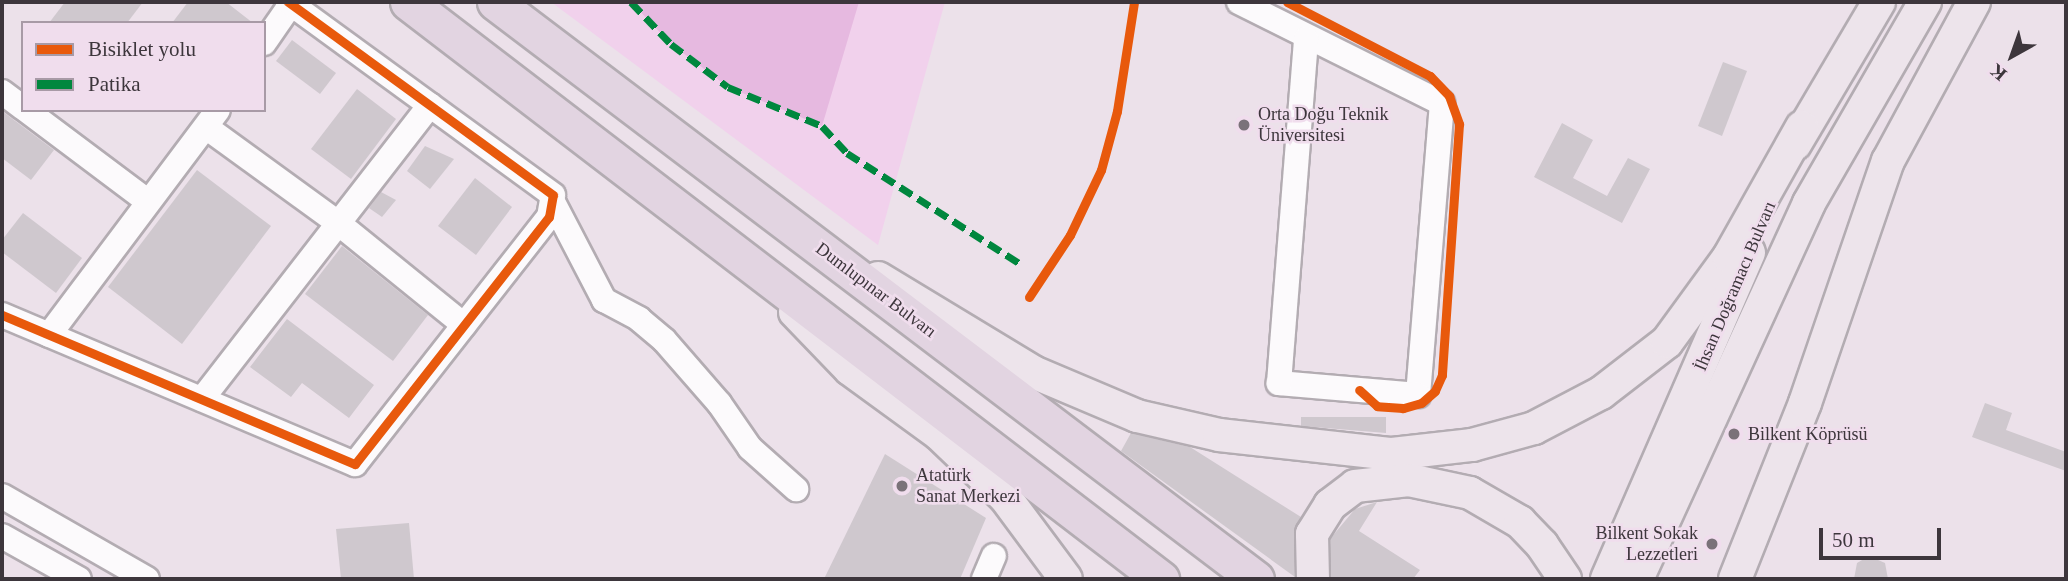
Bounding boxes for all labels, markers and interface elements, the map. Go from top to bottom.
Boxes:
legend [21,21,266,112]
north arrow [1977,21,2047,91]
text: Bisiklet yolu [88,37,196,61]
text: K [1986,60,2011,85]
text: Patika [88,72,141,96]
place label: Orta Doğu Teknik Üniversitesi [1258,104,1389,146]
marker: Orta Doğu Teknik Üniversitesi [1236,117,1252,133]
street label: İhsan Doğramacı Bulvarı [1690,198,1780,374]
street label: Dumlupınar Bulvarı [811,238,941,342]
place label: Bilkent Köprüsü [1748,423,1867,445]
marker: Bilkent Köprüsü [1726,426,1742,442]
place label: Atatürk Sanat Merkezi [916,465,1020,508]
marker: Atatürk Sanat Merkezi [894,478,910,494]
scale bar [1823,514,1946,558]
place label: Bilkent Sokak Lezzetleri [1596,523,1698,566]
text: 50 m [1832,528,1875,552]
marker: Bilkent Sokak Lezzetleri [1704,536,1720,552]

